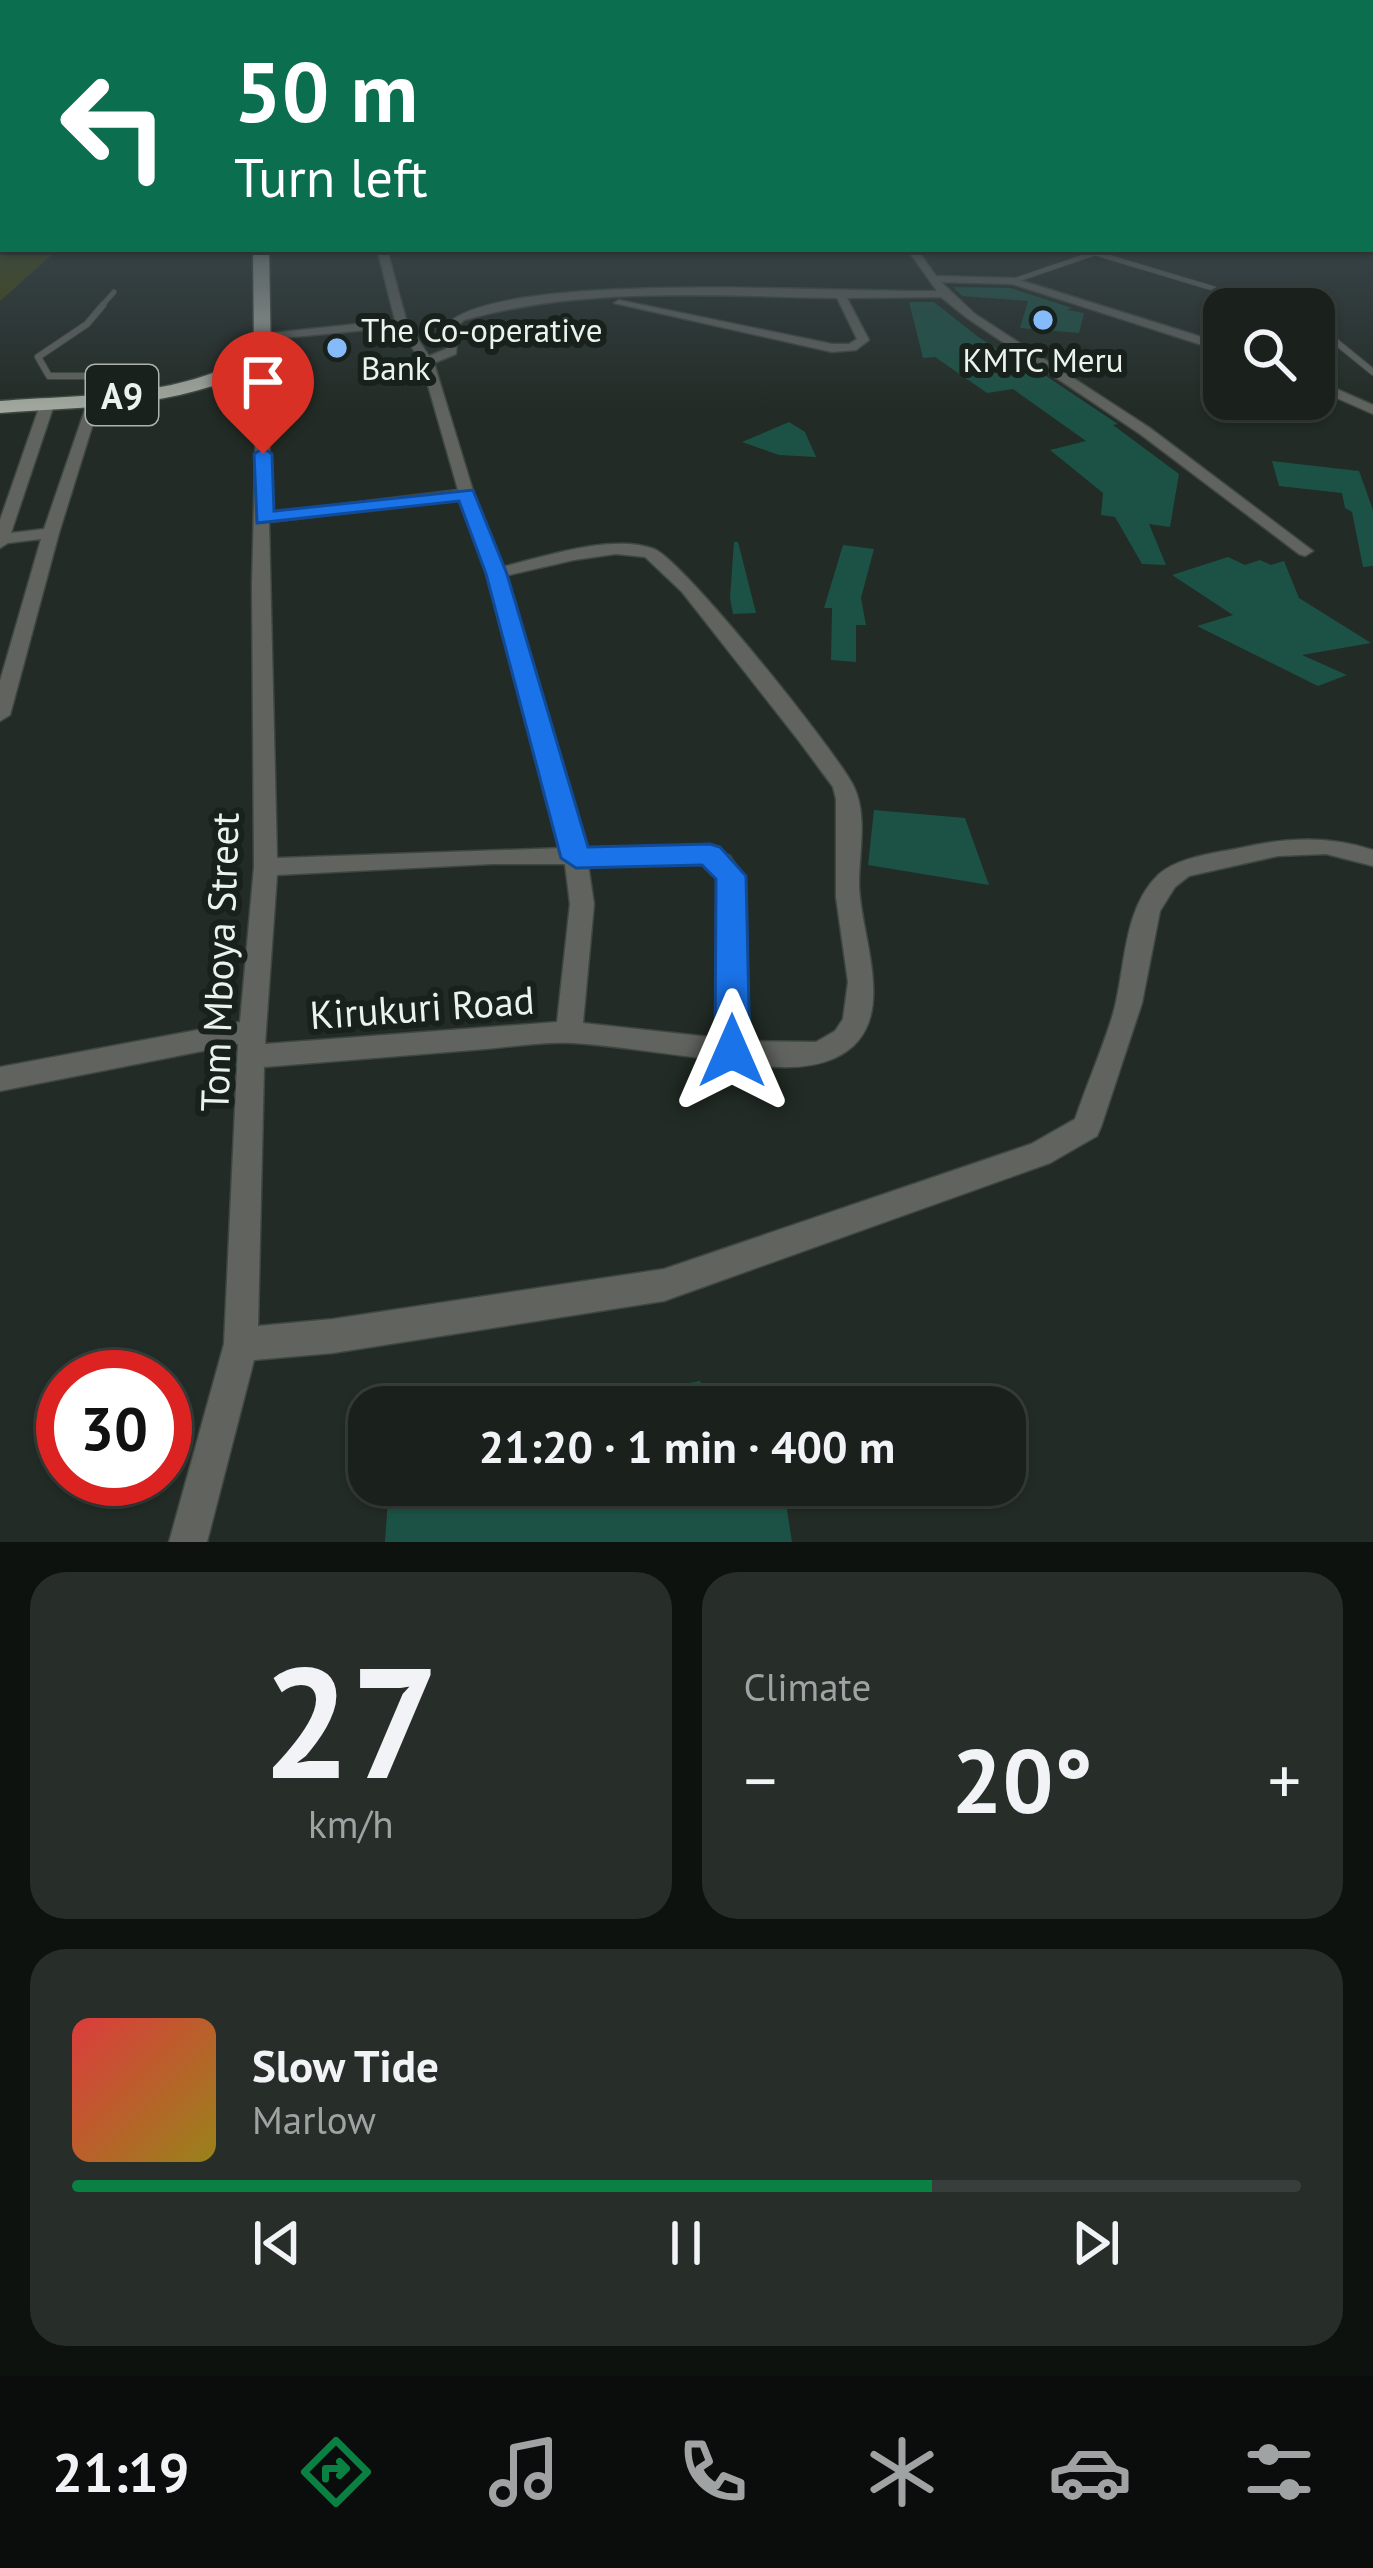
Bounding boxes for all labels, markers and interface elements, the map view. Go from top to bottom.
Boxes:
text: 50 m [234,36,418,145]
icon: left [36,48,192,204]
text: Turn left [234,142,428,212]
map controls [1203,288,1335,420]
button: search [1203,288,1335,420]
marker: KMTC Meru [1030,307,1056,333]
place label: The Co-operative Bank [361,308,602,389]
pin [212,331,314,454]
marker: The Co-operative Bank [324,335,350,361]
place label: KMTC Meru [962,338,1124,381]
icon: arrive [230,349,296,415]
road number: A9 [86,365,158,425]
street label: Tom Mboya Street [188,811,250,1113]
street label: Kirukuri Road [308,974,536,1040]
position arrow [669,988,795,1114]
speed limit sign: 30 [36,1350,192,1506]
text: 21:20 · 1 min · 400 m [479,1417,895,1475]
text: 27 [262,1619,439,1821]
text: Climate [744,1661,871,1712]
text: 20° [952,1721,1093,1838]
text: − [744,1737,777,1822]
text: + [1268,1737,1301,1822]
text: km/h [308,1798,394,1849]
text: Slow Tide [252,2036,439,2094]
text: Marlow [252,2094,376,2145]
icon: previous [244,2210,310,2276]
icon: pause [653,2210,719,2276]
icon: next [1063,2210,1129,2276]
icon: directions [294,2430,378,2514]
icon: music [482,2430,566,2514]
icon: phone [671,2430,755,2514]
icon: climate [860,2430,944,2514]
icon: car [1048,2430,1132,2514]
icon: filters [1237,2430,1321,2514]
text: 21:19 [52,2437,189,2507]

